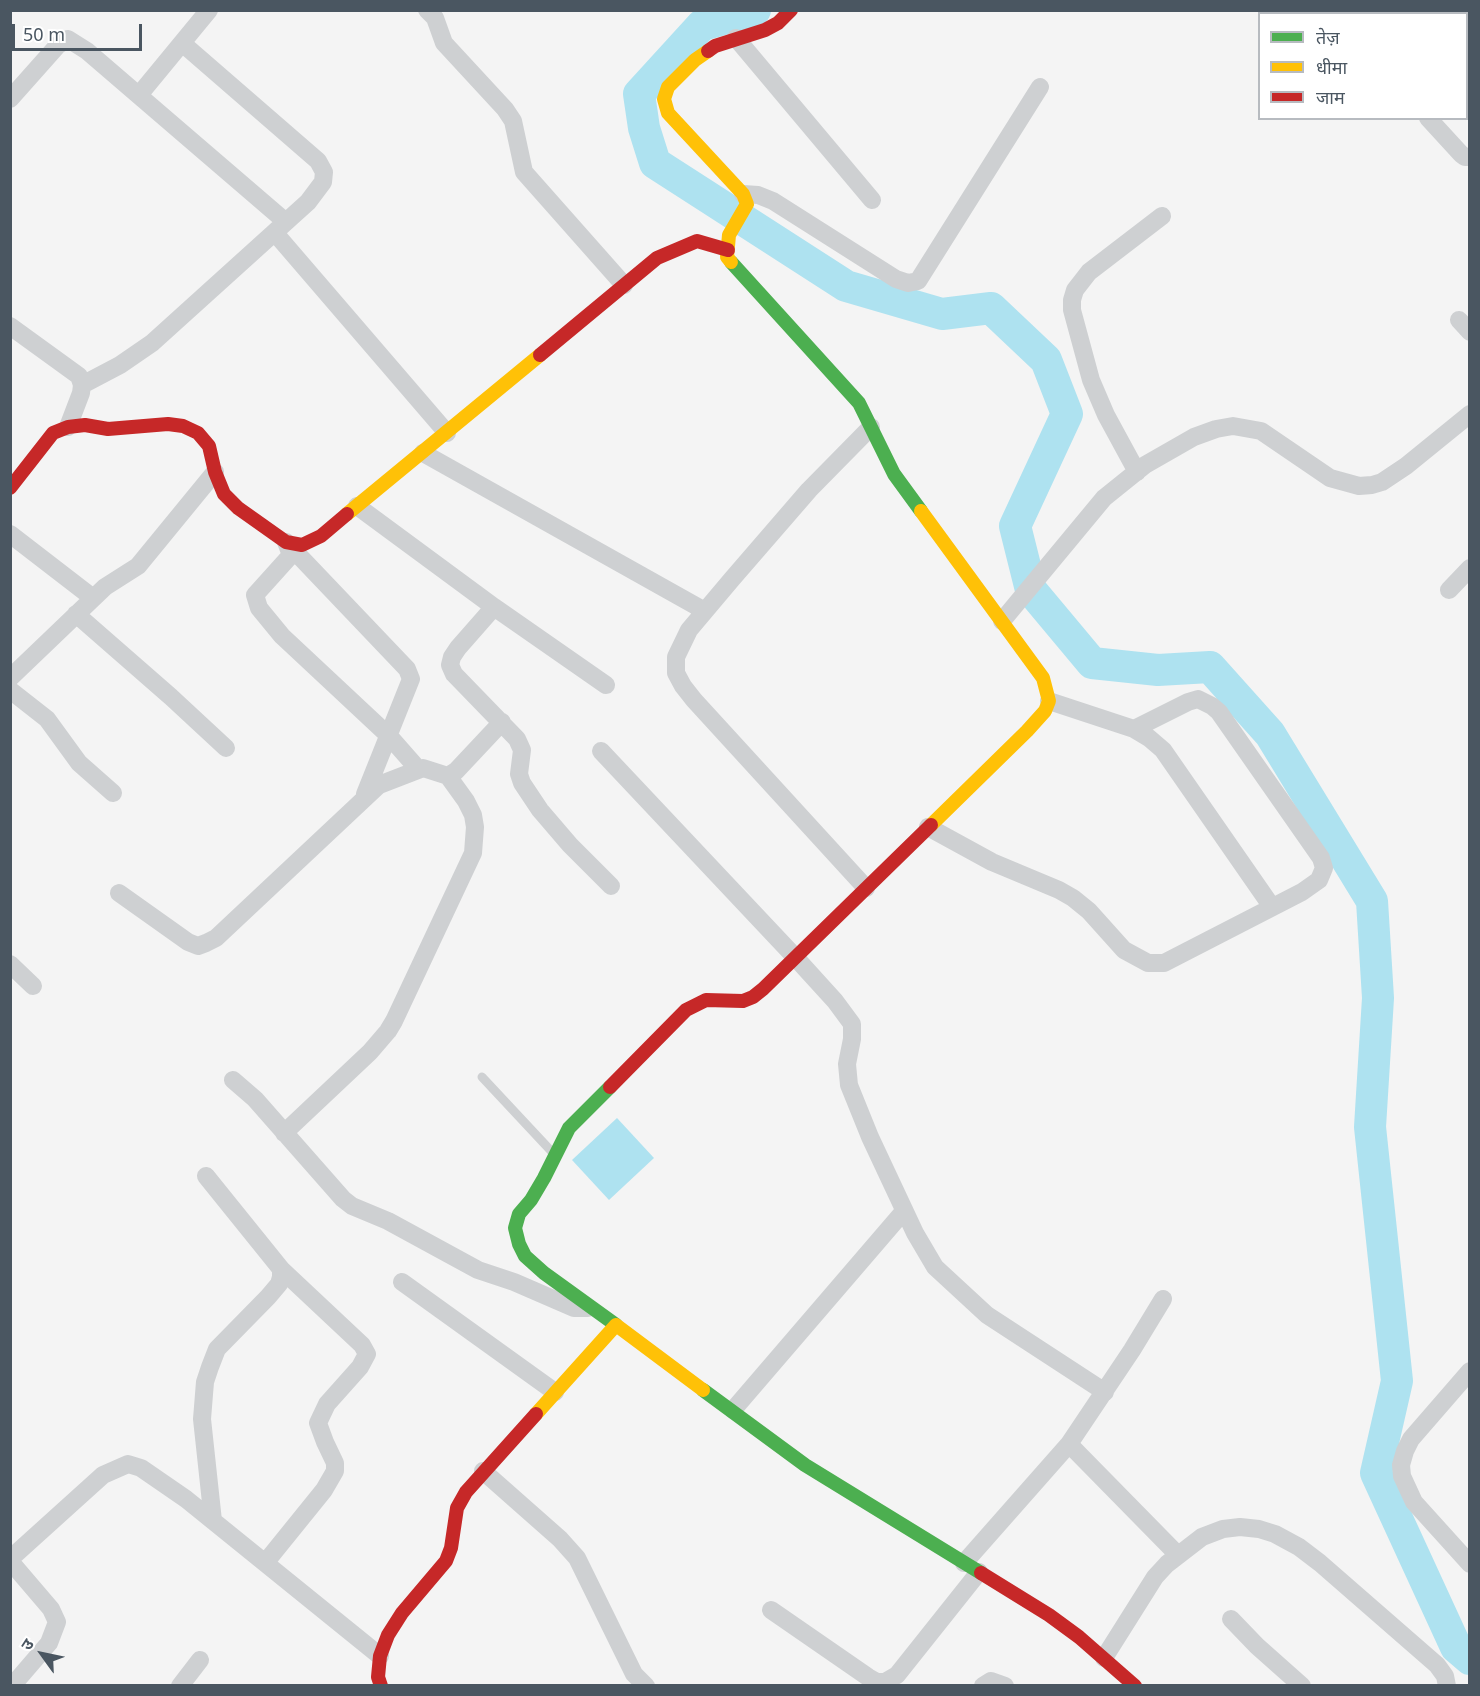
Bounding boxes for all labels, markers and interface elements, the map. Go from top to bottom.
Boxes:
scale bar [15,12,146,50]
legend [1258,12,1468,120]
text: 50 m [23,22,65,46]
text: तेज़ [1316,25,1340,49]
text: धीमा [1316,55,1347,79]
text: जाम [1316,85,1345,109]
north arrow [12,1624,72,1684]
text: उ [15,1634,39,1654]

